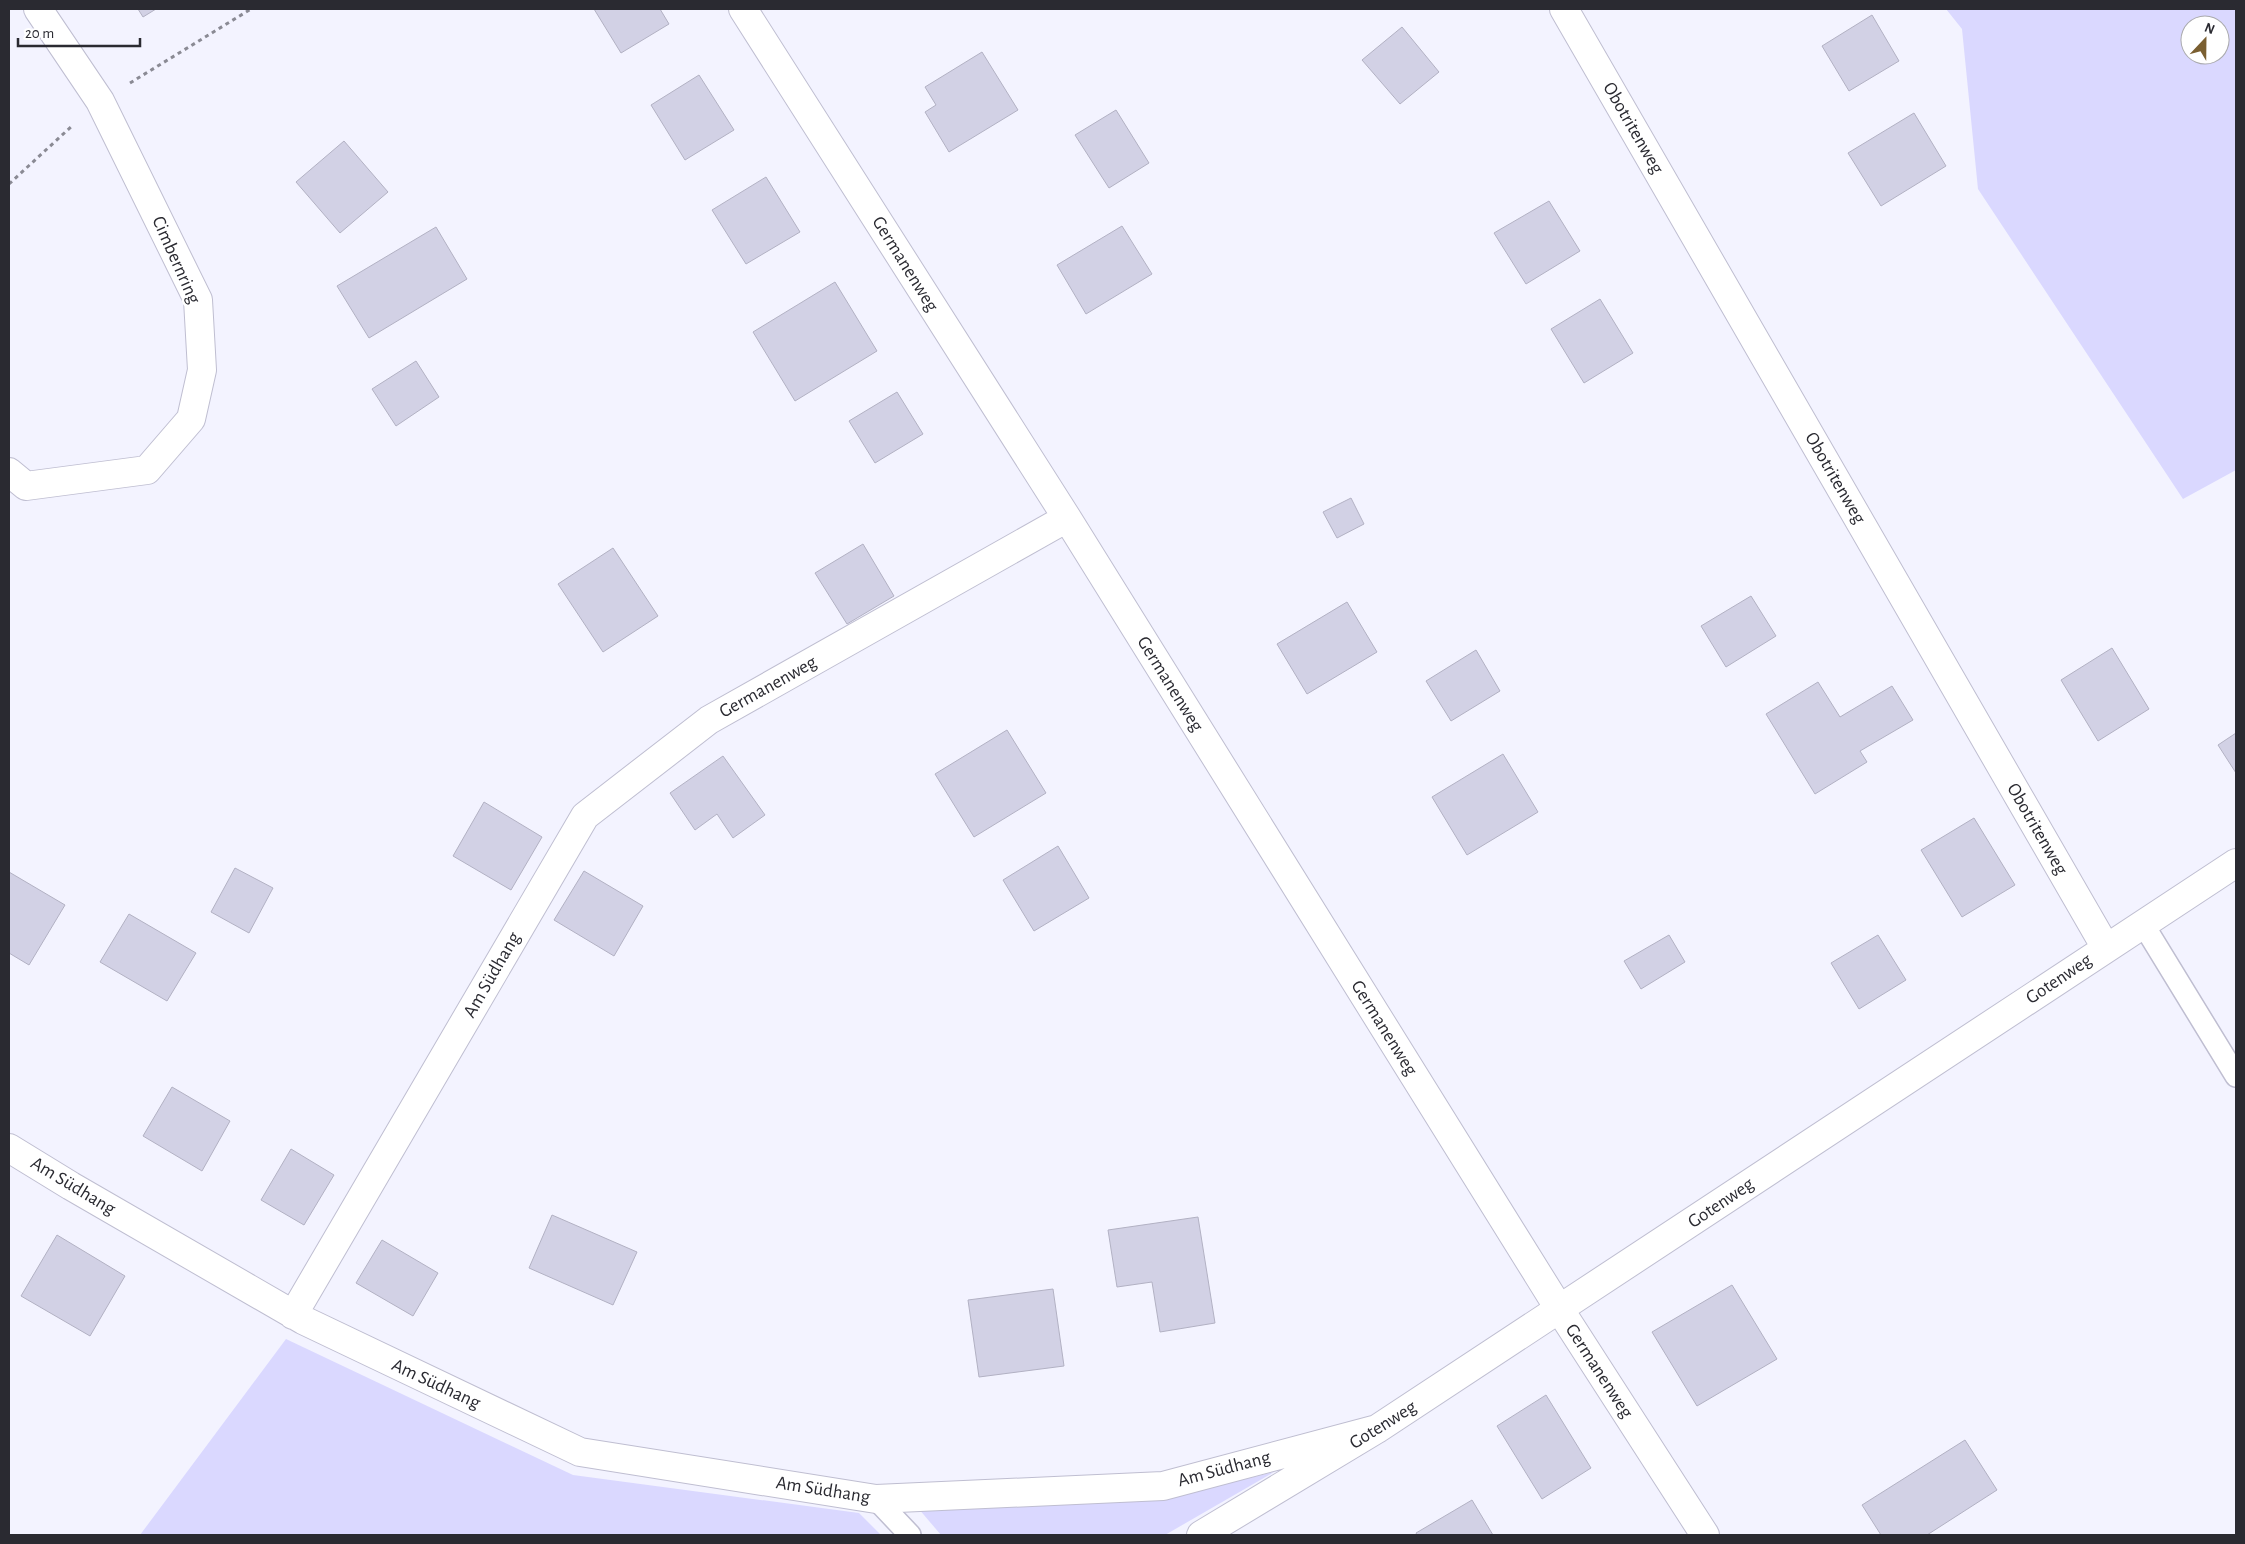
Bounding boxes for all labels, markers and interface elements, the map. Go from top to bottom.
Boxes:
scale bar [18,15,140,47]
north arrow [2180,15,2230,65]
text: N [2202,21,2217,37]
text: 20 m [25,26,54,41]
street label: Obotritenweg [1599,79,1667,178]
street label: Cimbernring [148,213,204,307]
street label: Germanenweg [868,213,942,315]
street label: Obotritenweg [1801,429,1869,528]
street label: Germanenweg [1133,633,1207,735]
street label: Germanenweg [716,652,821,722]
street label: Obotritenweg [2003,780,2071,879]
street label: Am Südhang [460,928,524,1021]
street label: Gotenweg [2023,950,2096,1008]
street label: Germanenweg [1347,977,1421,1079]
street label: Am Südhang [27,1153,119,1219]
street label: Gotenweg [1685,1174,1758,1232]
street label: Germanenweg [1562,1321,1637,1422]
street label: Am Südhang [389,1355,484,1413]
street label: Gotenweg [1346,1397,1420,1453]
street label: Am Südhang [1176,1447,1273,1490]
street label: Am Südhang [775,1473,872,1507]

